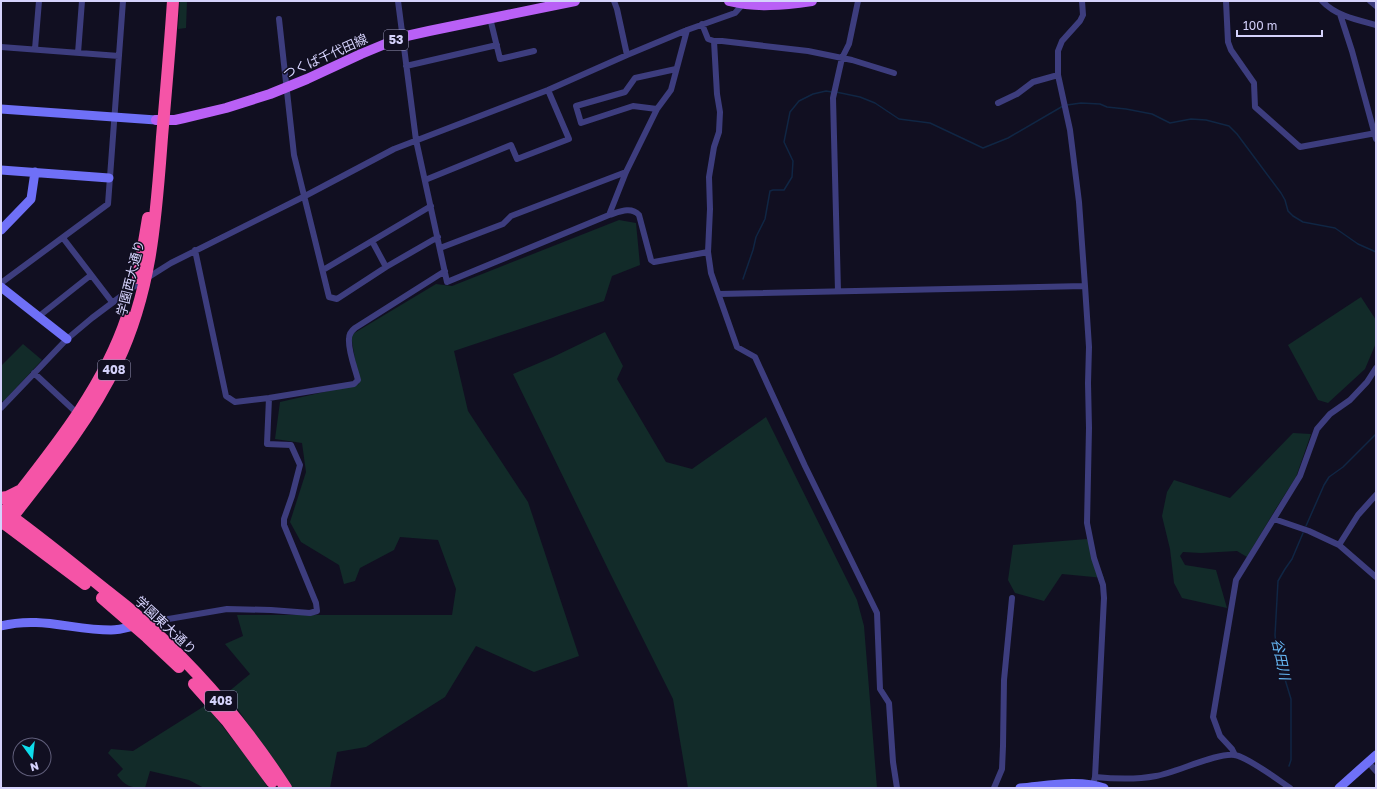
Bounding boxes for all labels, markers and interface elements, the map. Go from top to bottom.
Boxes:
scale bar [1237,12,1322,38]
text: 100 m [1243,18,1277,33]
street label: つくば千代田線 [280,30,370,82]
road number: 53 [384,30,408,50]
street label: 学園西大通り [113,238,147,318]
road number: 408 [98,360,130,380]
street label: 学園東大通り [132,593,200,657]
water label: 谷田川 [1269,637,1295,683]
road number: 408 [205,691,237,711]
north arrow [12,737,52,777]
text: N [29,760,40,775]

